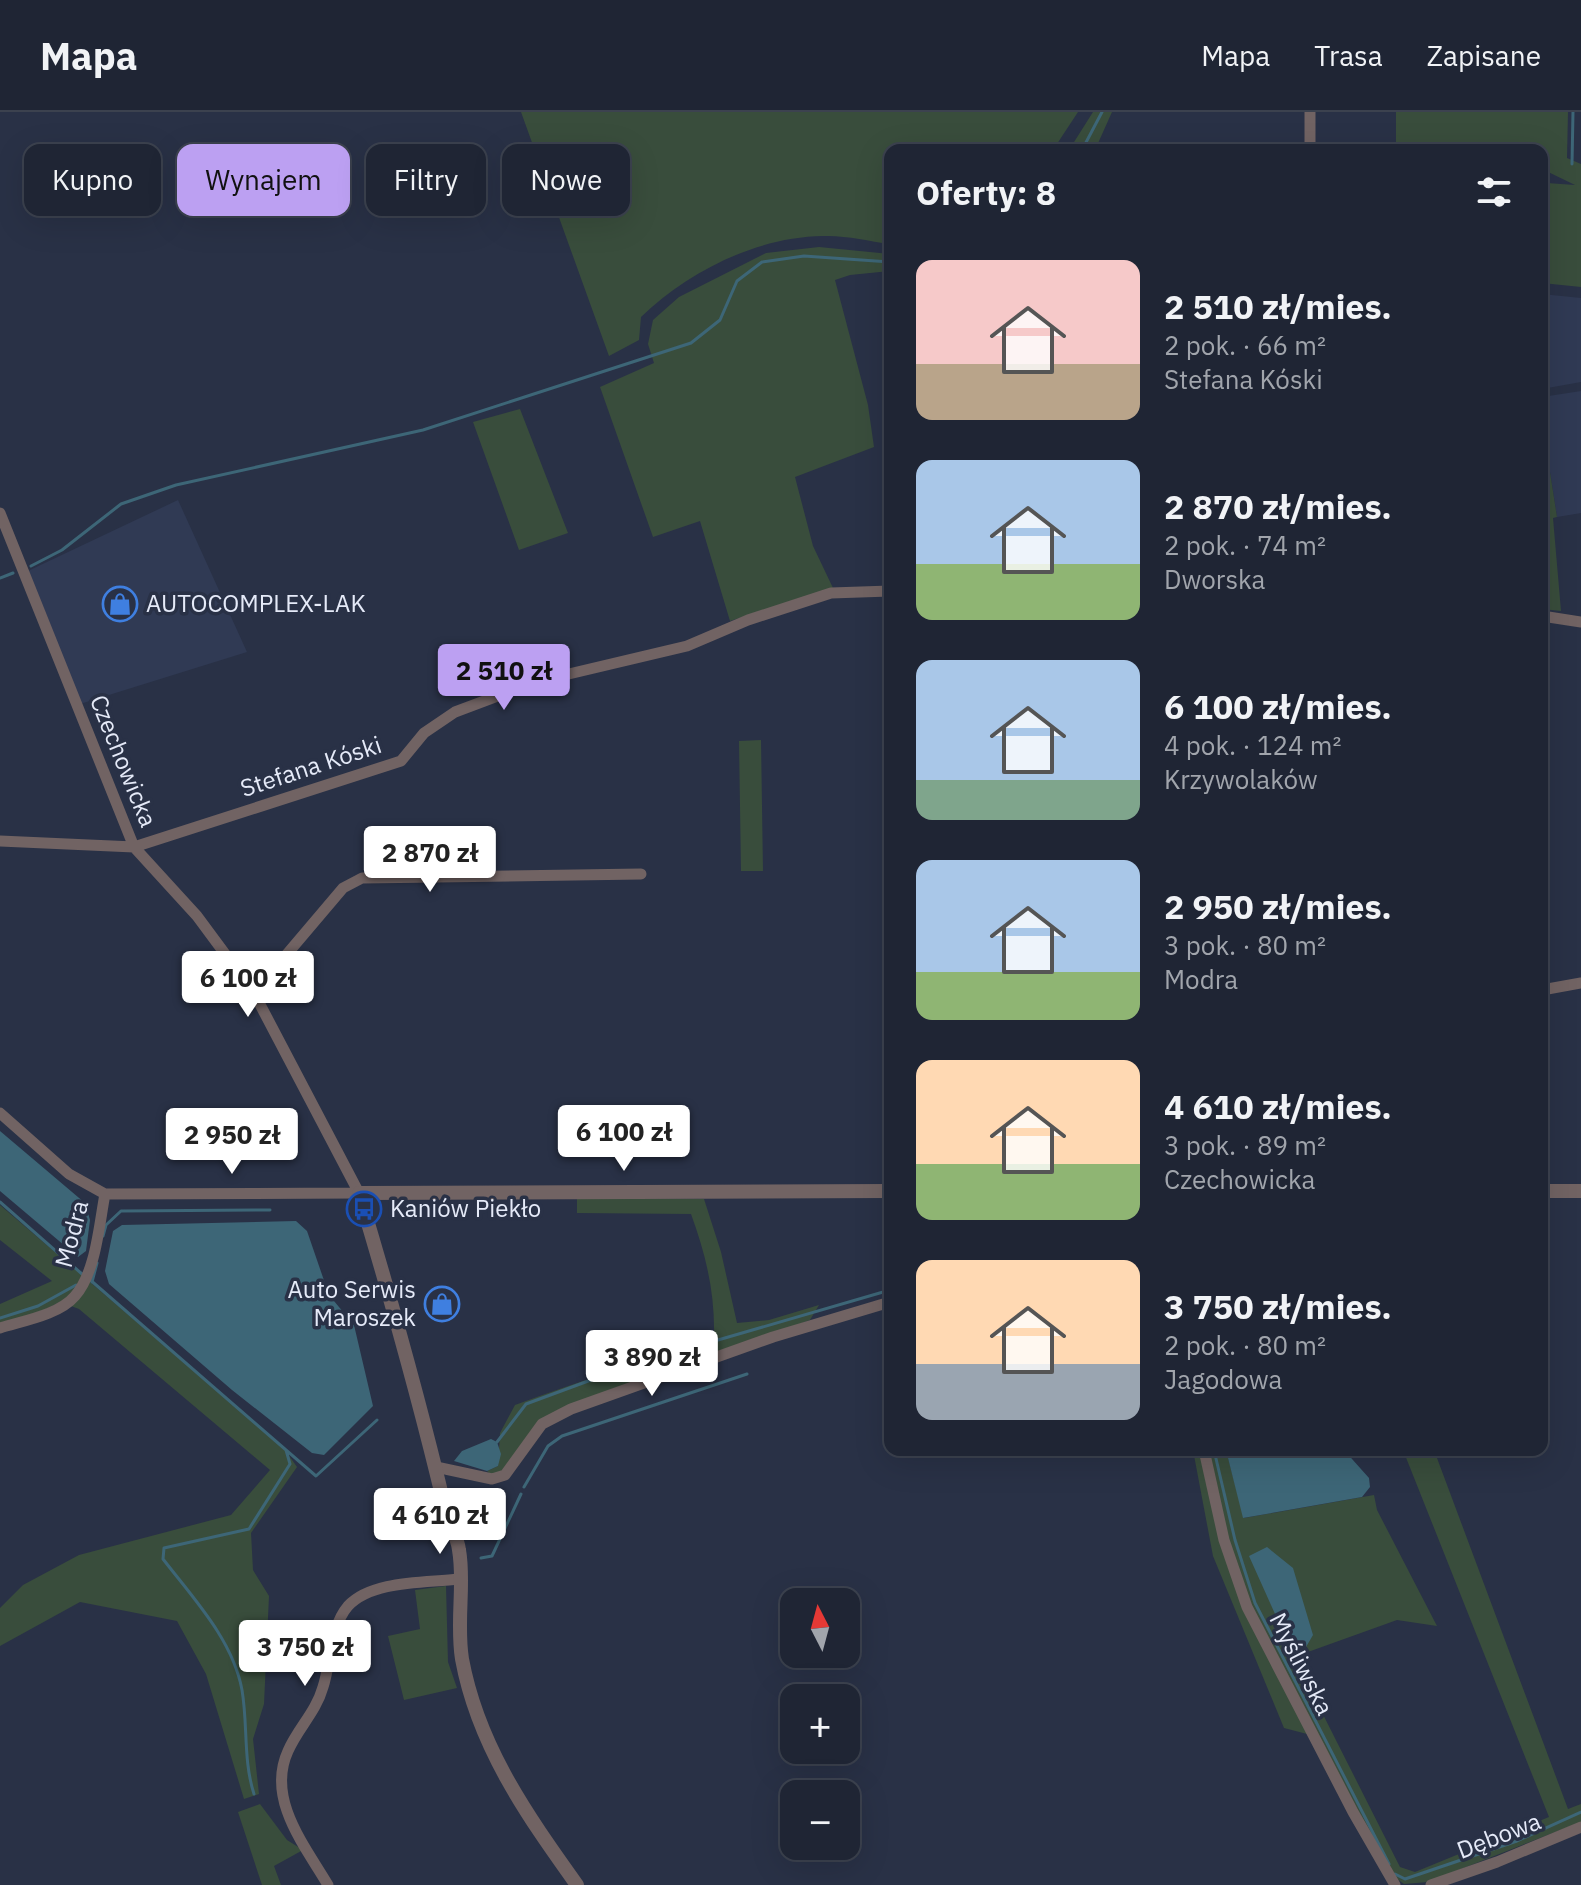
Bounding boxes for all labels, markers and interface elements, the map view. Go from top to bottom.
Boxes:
text: Mapa [40,31,137,80]
text: Mapa [1201,37,1270,74]
text: Trasa [1314,37,1383,74]
text: Zapisane [1427,37,1541,74]
chip: Kupno [24,144,161,216]
chip: Wynajem [177,144,350,216]
chip: Filtry [366,144,486,216]
chip: Nowe [502,144,630,216]
text: Oferty: 8 [916,170,1056,214]
icon: filters [1472,170,1516,214]
text: 2 510 zł/mies. [1164,284,1392,328]
icon: home [980,292,1076,388]
text: 2 pok. · 66 m² [1164,328,1326,362]
text: Stefana Kóski [1164,362,1323,396]
text: 2 870 zł/mies. [1164,484,1392,528]
icon: home [980,492,1076,588]
text: 2 pok. · 74 m² [1164,528,1326,562]
text: Dworska [1164,562,1266,596]
shop icon: AUTOCOMPLEX-LAK [101,585,139,623]
place label: AUTOCOMPLEX-LAK [146,587,366,619]
pin: 2 510 zł [421,644,587,712]
text: 2 510 zł [456,653,552,687]
text: 6 100 zł/mies. [1164,684,1392,728]
street label: Czechowicka [83,690,165,832]
icon: home [980,692,1076,788]
street label: Stefana Kóski [236,728,385,804]
text: 4 pok. · 124 m² [1164,728,1342,762]
text: Krzywolaków [1164,762,1318,796]
pin: 2 870 zł [347,826,513,894]
text: 2 870 zł [382,835,478,869]
text: 2 950 zł/mies. [1164,884,1392,928]
icon: home [980,892,1076,988]
text: 3 pok. · 80 m² [1164,928,1326,962]
pin: 6 100 zł [165,951,331,1019]
text: 6 100 zł [200,960,296,994]
text: Modra [1164,962,1238,996]
text: 4 610 zł/mies. [1164,1084,1392,1128]
icon: home [980,1092,1076,1188]
pin: 6 100 zł [541,1105,707,1173]
pin: 2 950 zł [149,1108,315,1176]
text: 6 100 zł [576,1114,672,1148]
text: 2 950 zł [184,1117,280,1151]
text: 3 pok. · 89 m² [1164,1128,1326,1162]
text: Czechowicka [1164,1162,1316,1196]
bus stop icon: Kaniów Piekło [345,1190,383,1228]
place label: Kaniów Piekło [390,1192,541,1224]
street label: Modra [47,1196,95,1271]
place label: Auto Serwis Maroszek [287,1273,416,1333]
text: 3 750 zł/mies. [1164,1284,1392,1328]
shop icon: Auto Serwis Maroszek [423,1285,461,1323]
icon: home [980,1292,1076,1388]
text: 2 pok. · 80 m² [1164,1328,1326,1362]
pin: 3 890 zł [569,1330,735,1398]
text: 3 890 zł [604,1339,700,1373]
text: Jagodowa [1164,1362,1282,1396]
pin: 4 610 zł [357,1488,523,1556]
text: 4 610 zł [392,1497,488,1531]
north arrow [780,1588,860,1668]
map controls [780,1588,860,1860]
street label: Myśliwska [1262,1607,1341,1720]
pin: 3 750 zł [222,1620,388,1688]
text: 3 750 zł [257,1629,353,1663]
button: + [780,1684,860,1764]
button: − [780,1780,860,1860]
street label: Dębowa [1452,1804,1545,1866]

